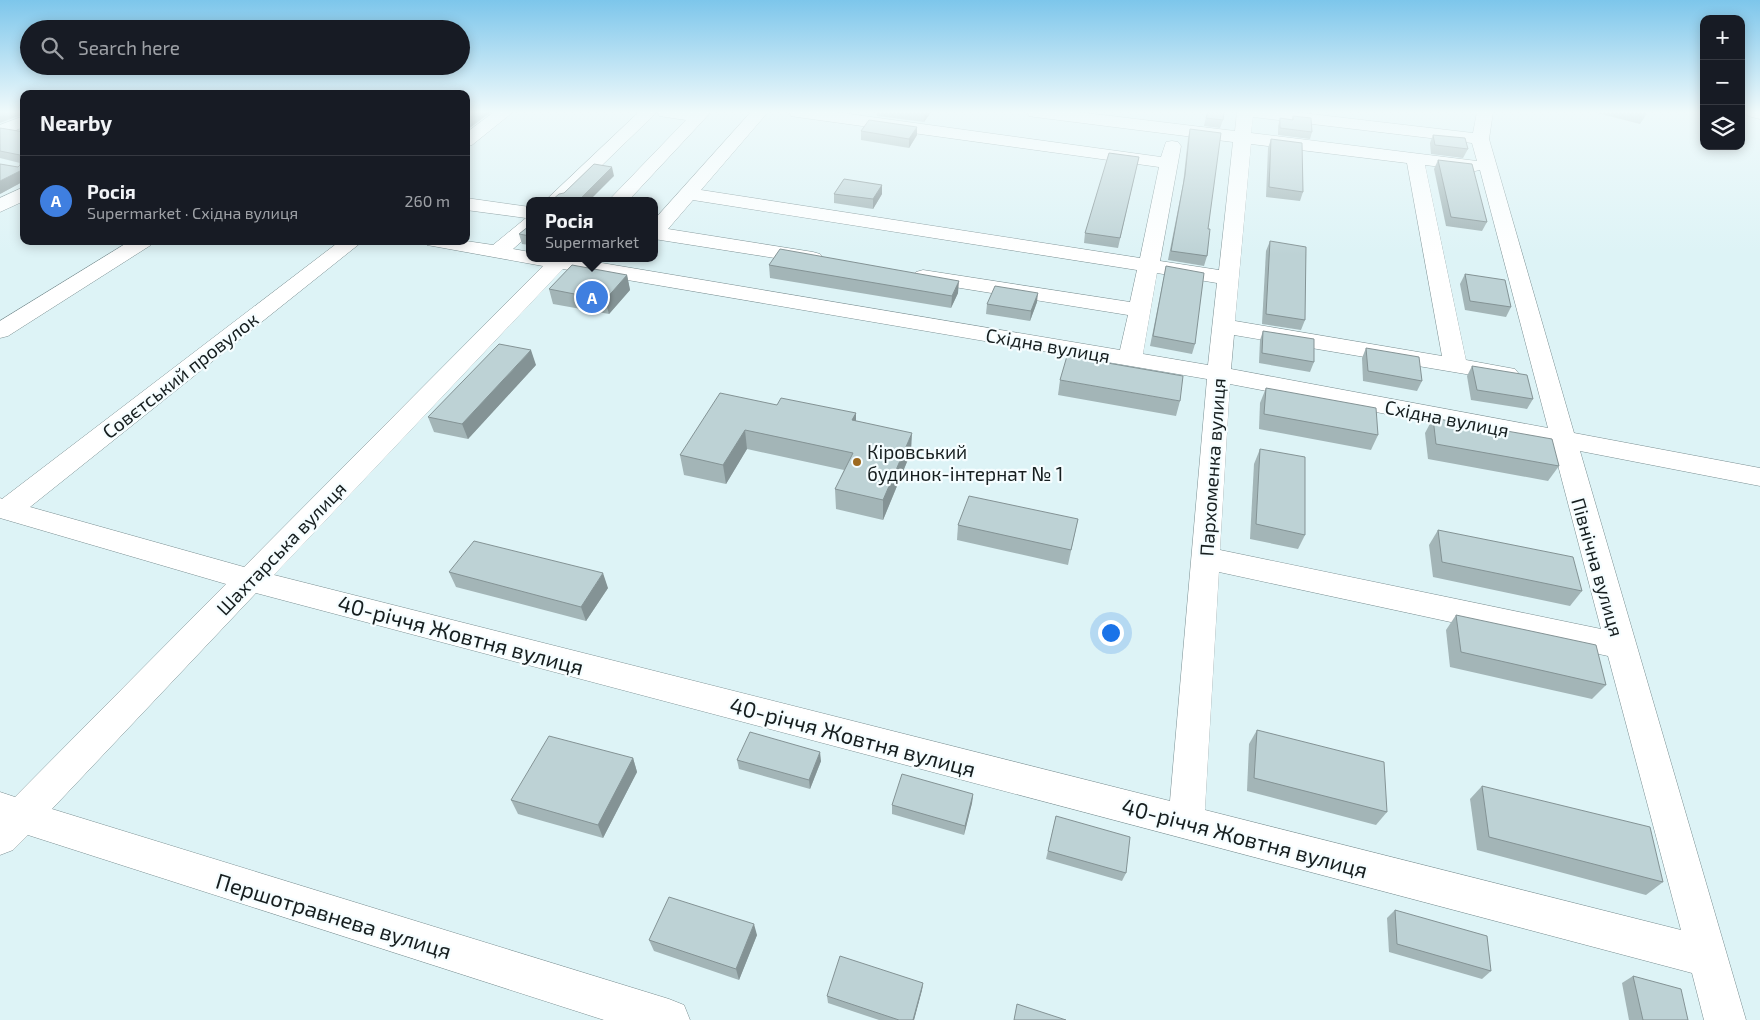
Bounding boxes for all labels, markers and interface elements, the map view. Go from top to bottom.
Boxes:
map controls [1700,15,1745,150]
button: + [1700,15,1745,60]
search box [20,20,470,75]
icon: search [38,34,66,62]
text: Search here [78,36,180,59]
button: − [1700,60,1745,105]
button: layers [1700,105,1745,150]
text: Nearby [40,110,112,135]
text: Росія [87,180,136,203]
text: A [51,191,61,210]
text: 260 m [405,191,450,210]
popup [526,197,658,262]
text: Supermarket · Східна вулиця [87,203,298,222]
text: Росія [545,209,594,232]
text: Supermarket [545,232,639,251]
pin: A [576,278,608,316]
street label: Совєтський провулок [98,307,263,444]
street label: Східна вулиця [984,323,1112,368]
street label: Пархоменка вулиця [1194,377,1231,557]
street label: Східна вулиця [1383,395,1511,442]
place label: Кіровський будинок-інтернат № 1 [867,440,1063,486]
marker: Кіровський будинок-інтернат № 1 [851,456,863,468]
street label: Шахтарська вулиця [211,477,351,620]
street label: Північна вулиця [1566,495,1629,639]
street label: 40-річчя Жовтня вулиця [335,589,587,680]
your location [1098,620,1124,646]
street label: 40-річчя Жовтня вулиця [727,691,979,782]
street label: 40-річчя Жовтня вулиця [1119,792,1371,883]
street label: Першотравнева вулиця [213,867,455,964]

